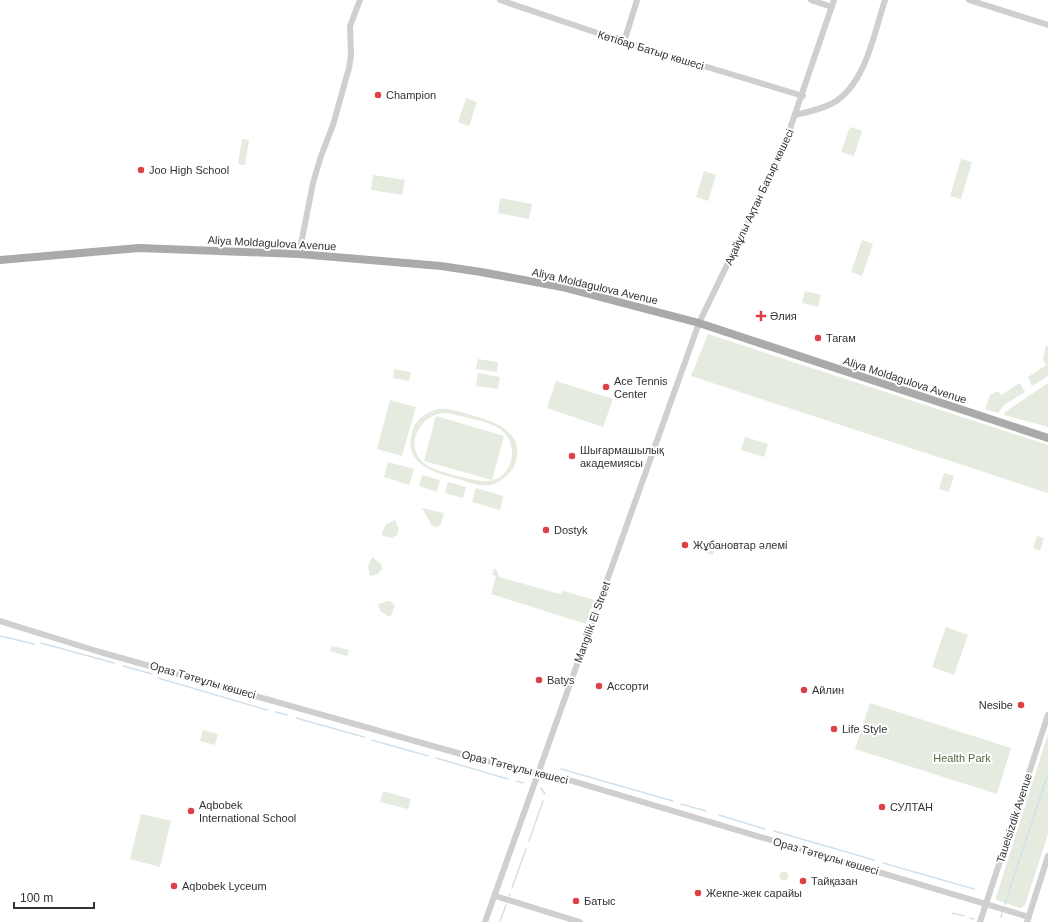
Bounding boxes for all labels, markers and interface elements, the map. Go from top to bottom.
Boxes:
street label: Көтібар Батыр көшесі [596,28,706,72]
place label: Champion [386,89,436,101]
marker: Champion [373,90,383,100]
street label: Ақайұлы Ақтан Батыр көшесі [722,127,796,267]
place label: Joo High School [149,164,229,176]
marker: Joo High School [136,165,146,175]
street label: Aliya Moldagulova Avenue [207,234,337,252]
street label: Aliya Moldagulova Avenue [531,266,659,306]
marker: Әлия [755,310,767,322]
place label: Әлия [770,310,797,322]
place label: Тагам [826,332,856,344]
marker: Тагам [813,333,823,343]
street label: Aliya Moldagulova Avenue [842,354,968,406]
place label: Ace Tennis Center [614,375,668,400]
marker: Ace Tennis Center [601,382,611,392]
place label: Шығармашылық академиясы [580,444,664,469]
marker: Шығармашылық академиясы [567,451,577,461]
place label: Dostyk [554,524,588,536]
marker: Dostyk [541,525,551,535]
place label: Жұбановтар әлемі [693,539,787,551]
marker: Жұбановтар әлемі [680,540,690,550]
street label: Mangilik El Street [572,580,612,664]
street label: Ораз Тәтеұлы көшесі [149,659,257,701]
place label: Batys [547,674,575,686]
marker: Batys [534,675,544,685]
place label: Ассорти [607,680,649,692]
marker: Ассорти [594,681,604,691]
place label: Айлин [812,684,844,696]
marker: Айлин [799,685,809,695]
place label: Nesibe [979,699,1013,711]
marker: Nesibe [1016,700,1026,710]
place label: Life Style [842,723,887,735]
marker: Life Style [829,724,839,734]
street label: Ораз Тәтеұлы көшесі [461,748,569,786]
park label: Health Park [933,752,991,764]
street label: Tauelsizdik Avenue [994,772,1034,864]
place label: Aqbobek International School [199,799,296,824]
place label: СУЛТАН [890,801,933,813]
marker: СУЛТАН [877,802,887,812]
marker: Aqbobek International School [186,806,196,816]
street label: Ораз Тәтеұлы көшесі [772,835,880,877]
place label: Тайқазан [811,875,858,887]
marker: Тайқазан [798,876,808,886]
place label: Aqbobek Lyceum [182,880,267,892]
marker: Aqbobek Lyceum [169,881,179,891]
scale bar [14,884,94,910]
place label: Жекпе-жек сарайы [706,887,802,899]
marker: Жекпе-жек сарайы [693,888,703,898]
text: 100 m [20,891,53,905]
place label: Батыс [584,895,616,907]
marker: Батыс [571,896,581,906]

